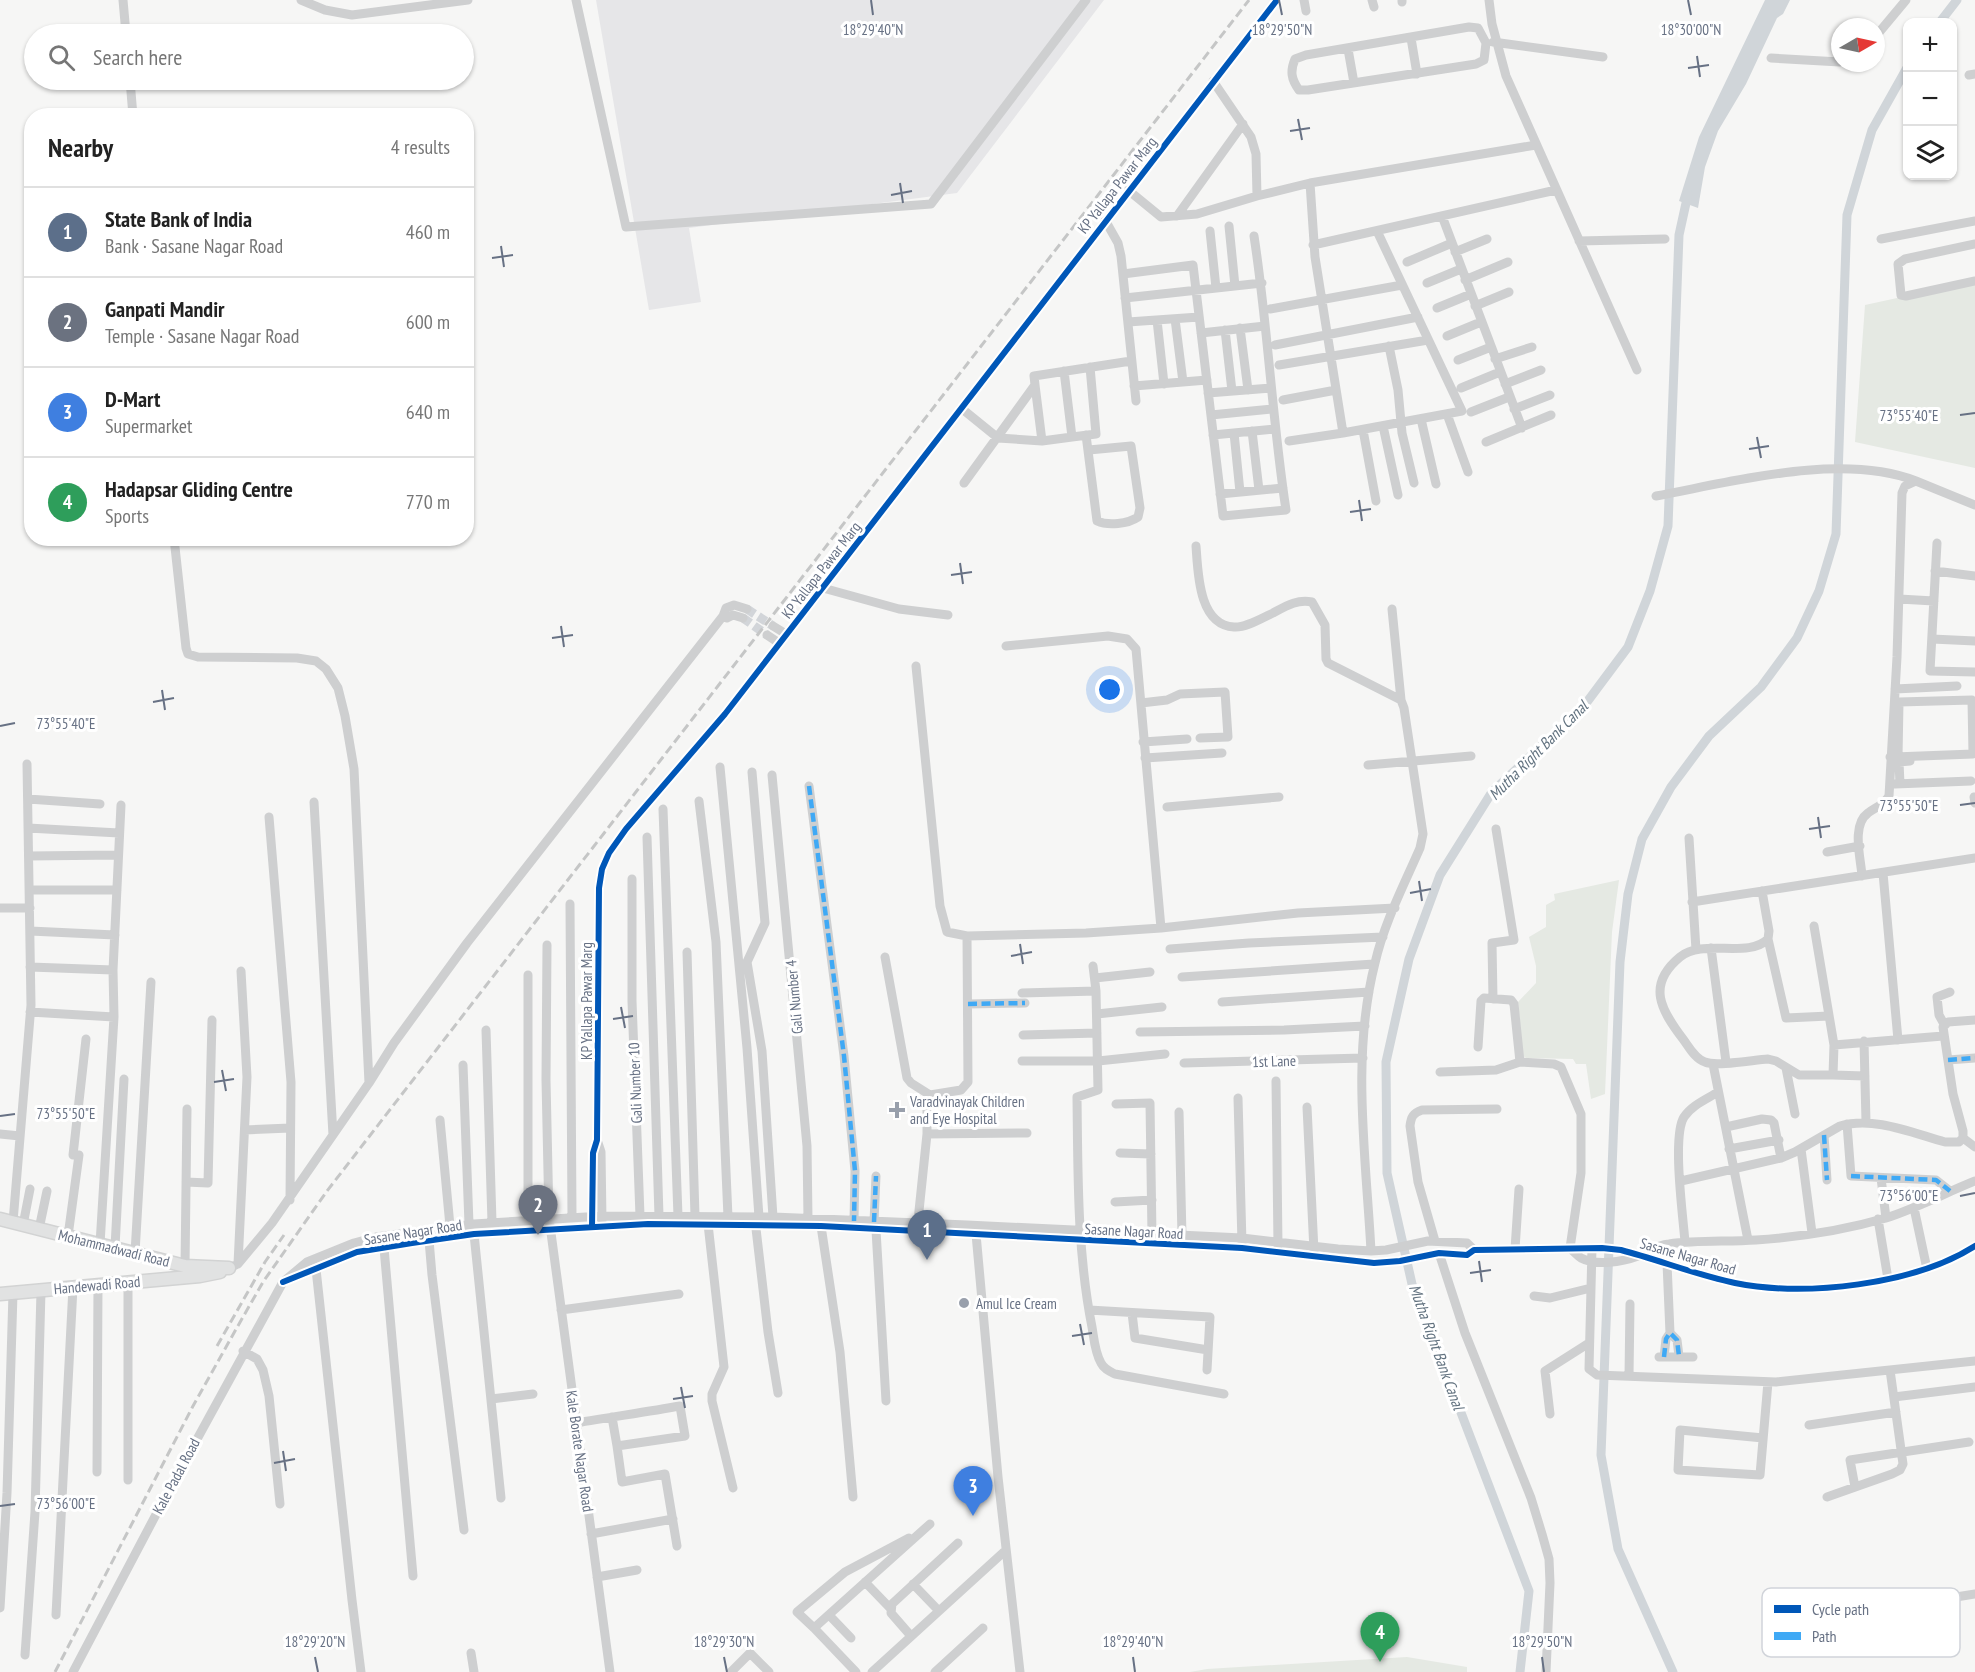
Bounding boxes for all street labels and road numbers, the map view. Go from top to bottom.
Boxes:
street label: KP Yallapa Pawar Marg [1073,133,1161,237]
street label: KP Yallapa Pawar Marg [777,518,865,622]
street label: KP Yallapa Pawar Marg [577,942,596,1060]
street label: Gali Number 4 [781,959,807,1035]
street label: Gali Number 10 [624,1042,646,1124]
street label: 1st Lane [1252,1051,1296,1071]
street label: Sasane Nagar Road [363,1215,463,1249]
street label: Sasane Nagar Road [1084,1219,1184,1243]
street label: Mohammadwadi Road [56,1225,172,1271]
street label: Sasane Nagar Road [1638,1233,1738,1279]
street label: Handewadi Road [53,1272,141,1298]
street label: Kale Borate Nagar Road [562,1389,598,1513]
street label: Kale Padal Road [148,1435,204,1517]

